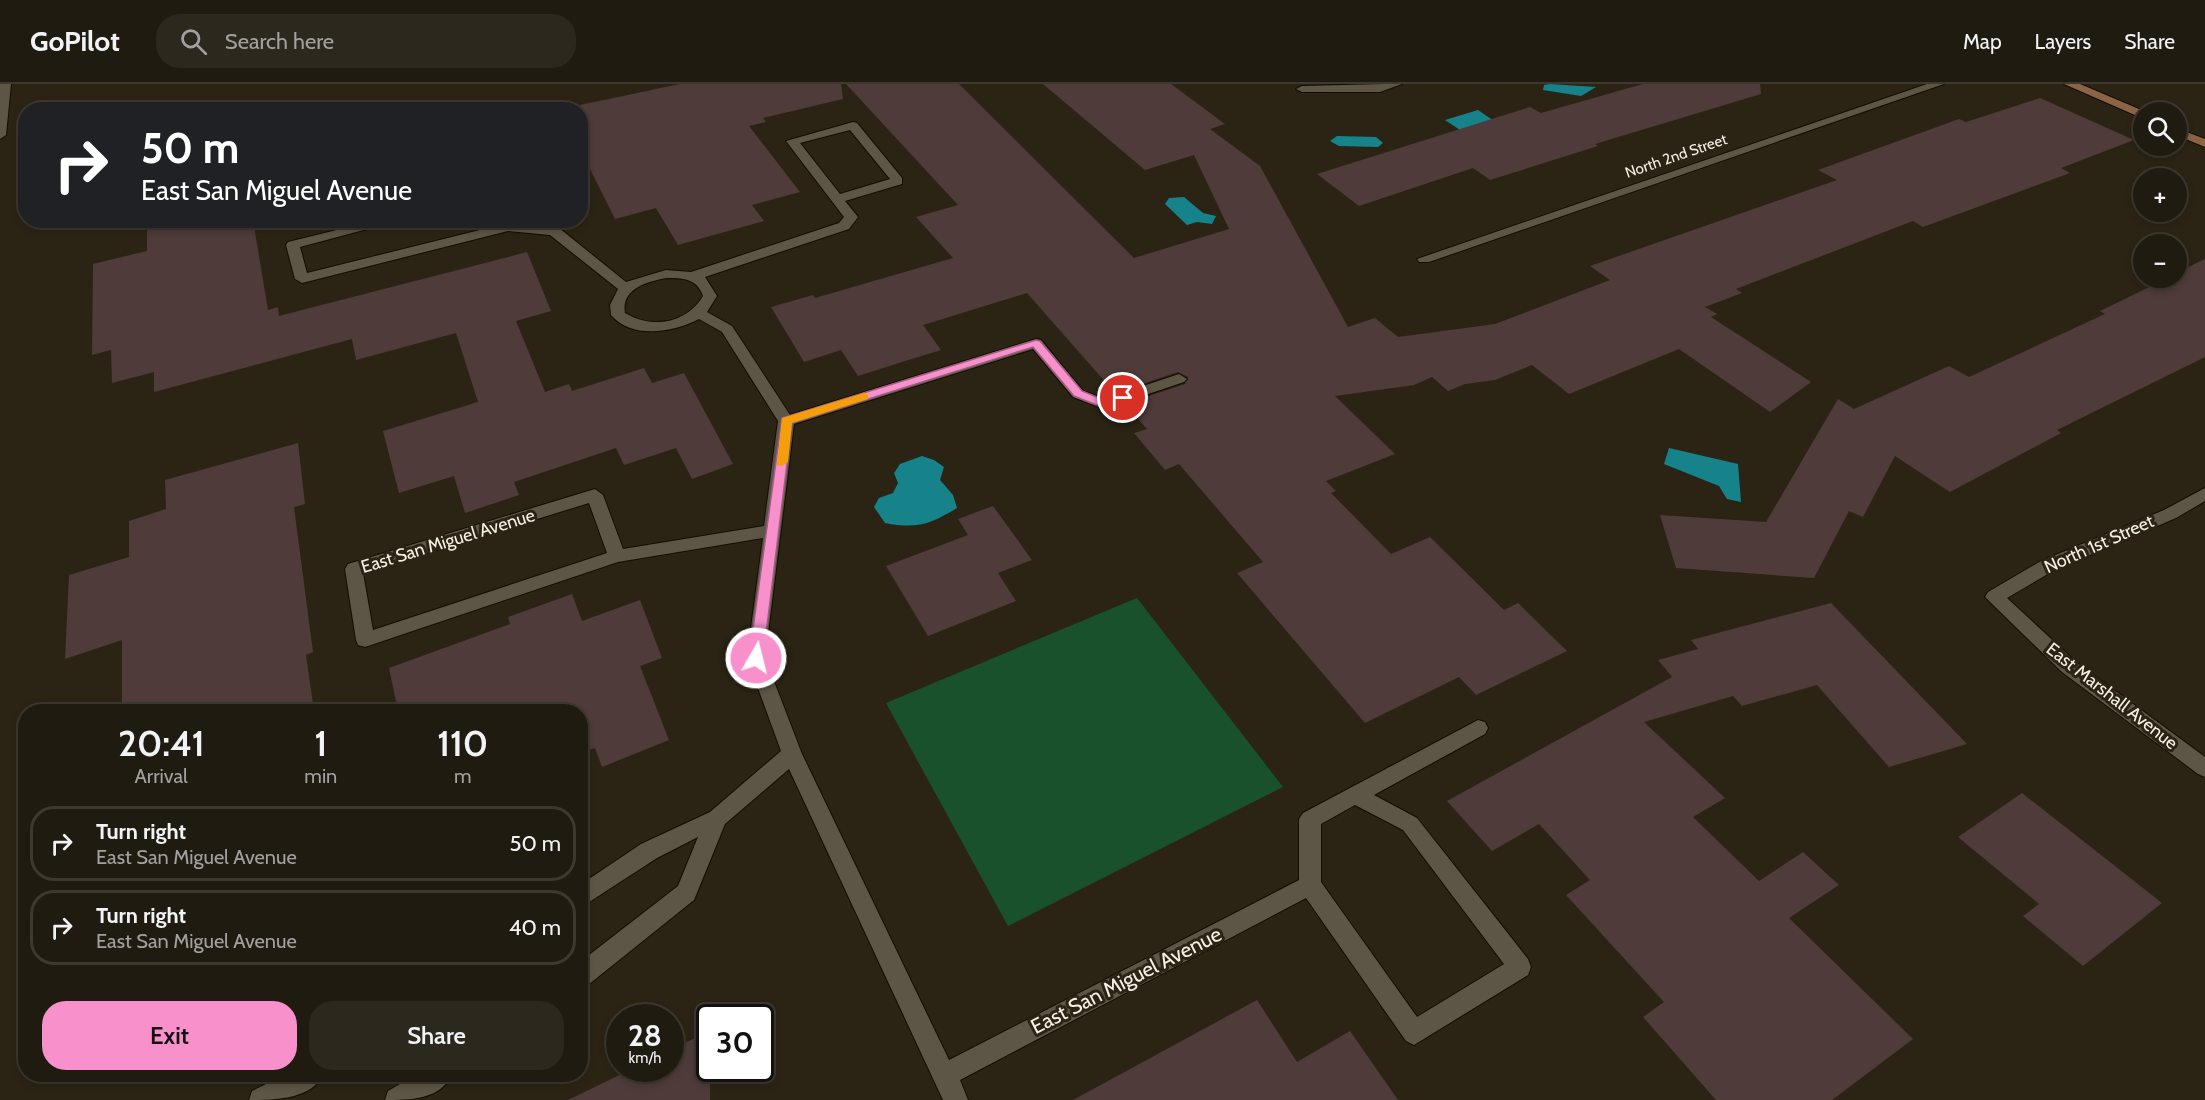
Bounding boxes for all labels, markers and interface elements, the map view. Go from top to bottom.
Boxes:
search box [156,14,576,68]
text: GoPilot [30,24,120,58]
icon: search [177,25,210,58]
text: Search here [225,28,334,55]
text: Map [1963,29,2002,54]
text: Layers [2035,29,2091,54]
text: Share [2124,29,2175,54]
map controls [2133,102,2187,288]
button: search [2133,102,2187,156]
text: 50 m [141,122,239,174]
icon: right [42,126,120,204]
street label: North 2nd Street [1623,130,1729,182]
button: + [2133,168,2187,222]
text: East San Miguel Avenue [141,174,412,207]
button: − [2133,234,2187,288]
pin [1097,372,1148,423]
icon: arrive [1106,381,1139,414]
street label: East San Miguel Avenue [358,504,538,578]
street label: North 1st Street [2041,510,2157,578]
position arrow [724,626,788,690]
street label: East Marshall Avenue [2042,638,2182,754]
text: 20:41 [118,721,204,765]
text: 1 [314,721,327,765]
text: 110 [437,721,488,765]
text: Arrival [135,764,188,788]
text: min [304,764,337,788]
text: m [454,764,471,788]
text: Turn right [96,818,186,845]
icon: right [45,827,78,860]
text: 50 m [509,830,561,857]
text: East San Miguel Avenue [96,845,297,869]
text: Turn right [96,902,186,929]
icon: right [45,911,78,944]
text: 40 m [509,914,561,941]
street label: East San Miguel Avenue [1026,921,1226,1039]
text: East San Miguel Avenue [96,929,297,953]
button: Exit [42,1001,297,1070]
button: Share [309,1001,564,1070]
speed limit sign: 30 [696,1004,774,1082]
text: 28 [628,1017,662,1054]
text: km/h [629,1049,661,1067]

